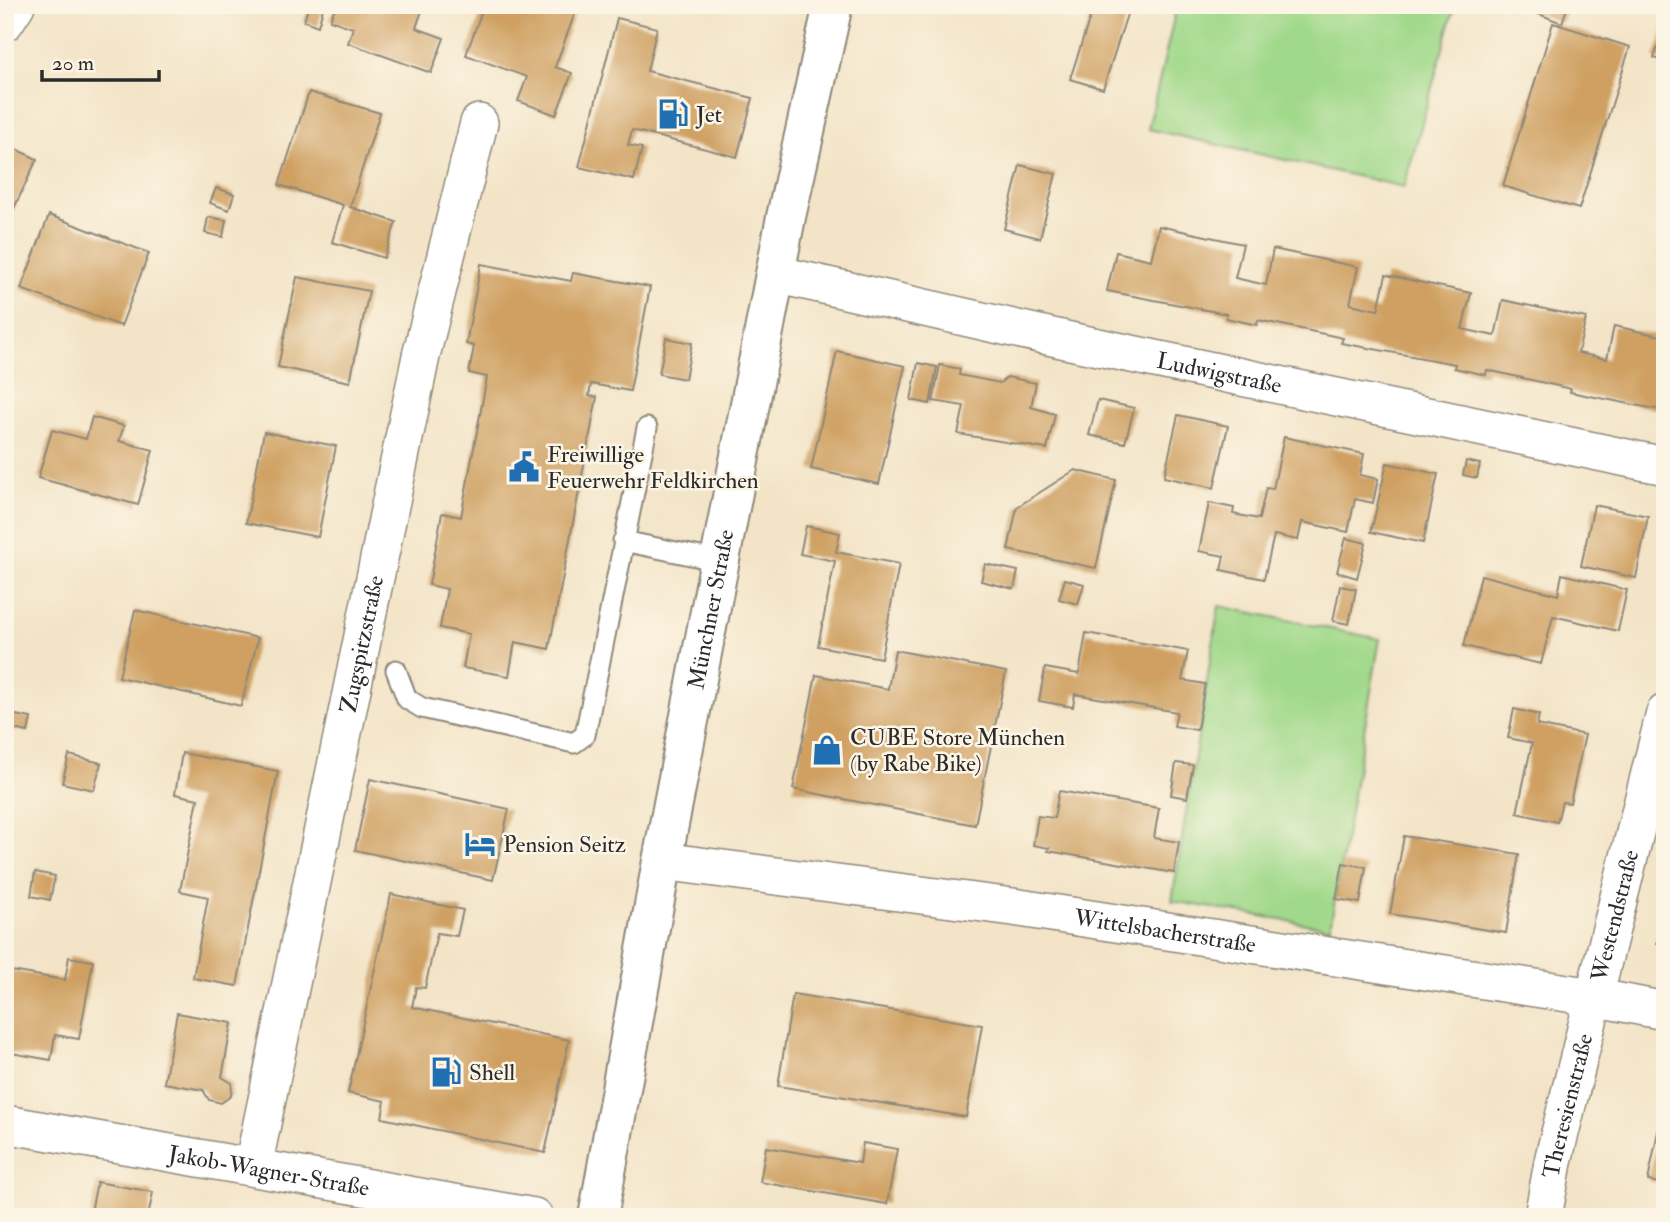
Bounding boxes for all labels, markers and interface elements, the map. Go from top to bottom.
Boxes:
scale bar [42,38,159,82]
text: 20 m [52,50,94,77]
fuel station icon: Jet [656,97,690,131]
place label: Jet [695,100,722,129]
street label: Ludwigstraße [1154,345,1285,400]
place label: Freiwillige Feuerwehr Feldkirchen [547,440,759,495]
public building icon: Freiwillige Feuerwehr Feldkirchen [507,450,541,484]
street label: Münchner Straße [681,527,740,692]
street label: Zugspitzstraße [333,572,390,716]
place label: CUBE Store München (by Rabe Bike) [850,723,1065,778]
shop icon: CUBE Store München (by Rabe Bike) [810,733,844,767]
hotel icon: Pension Seitz [463,827,497,861]
place label: Pension Seitz [503,830,626,859]
street label: Westendstraße [1584,846,1645,985]
street label: Wittelsbacherstraße [1071,902,1258,959]
street label: Theresienstraße [1536,1030,1599,1180]
fuel station icon: Shell [429,1055,463,1089]
place label: Shell [469,1058,515,1087]
street label: Jakob-Wagner-Straße [165,1138,372,1202]

